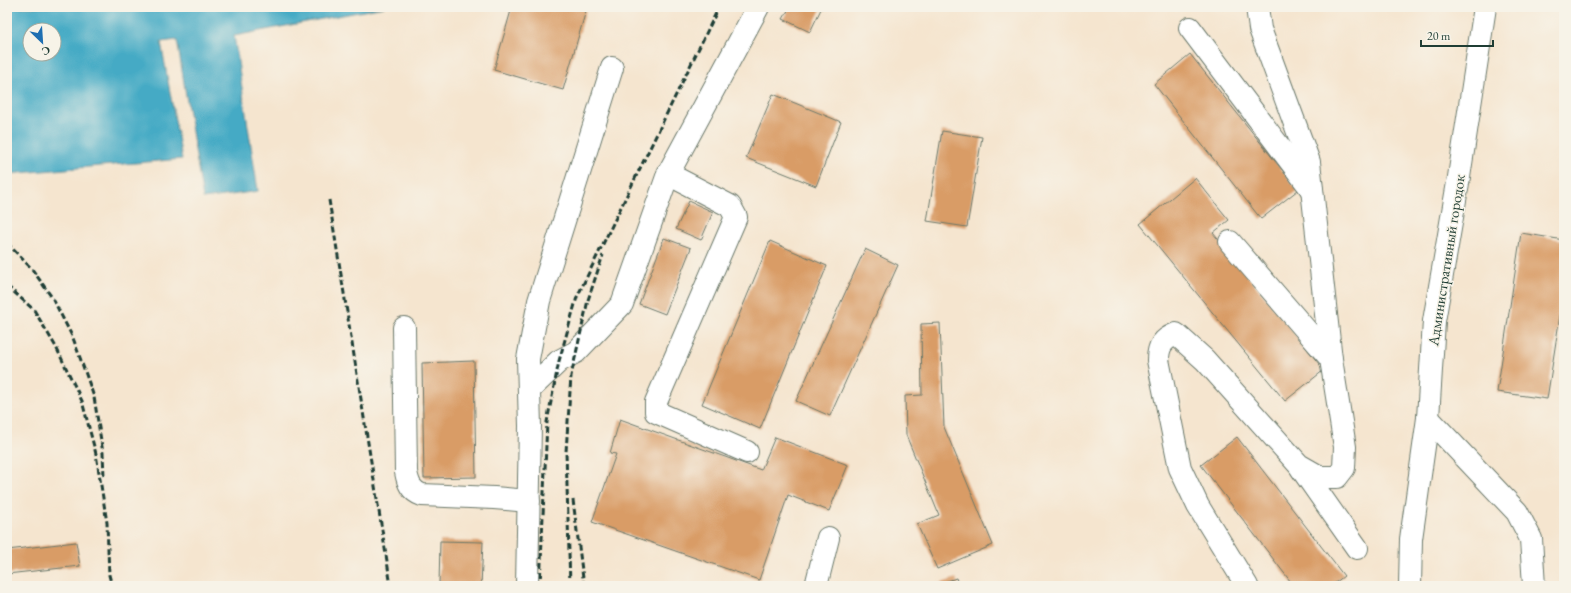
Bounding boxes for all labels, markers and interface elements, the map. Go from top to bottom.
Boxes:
north arrow [22,22,62,62]
scale bar [1421,22,1493,48]
text: 20 m [1427,28,1451,44]
text: С [40,43,53,59]
street label: Административный городок [1423,173,1469,348]

